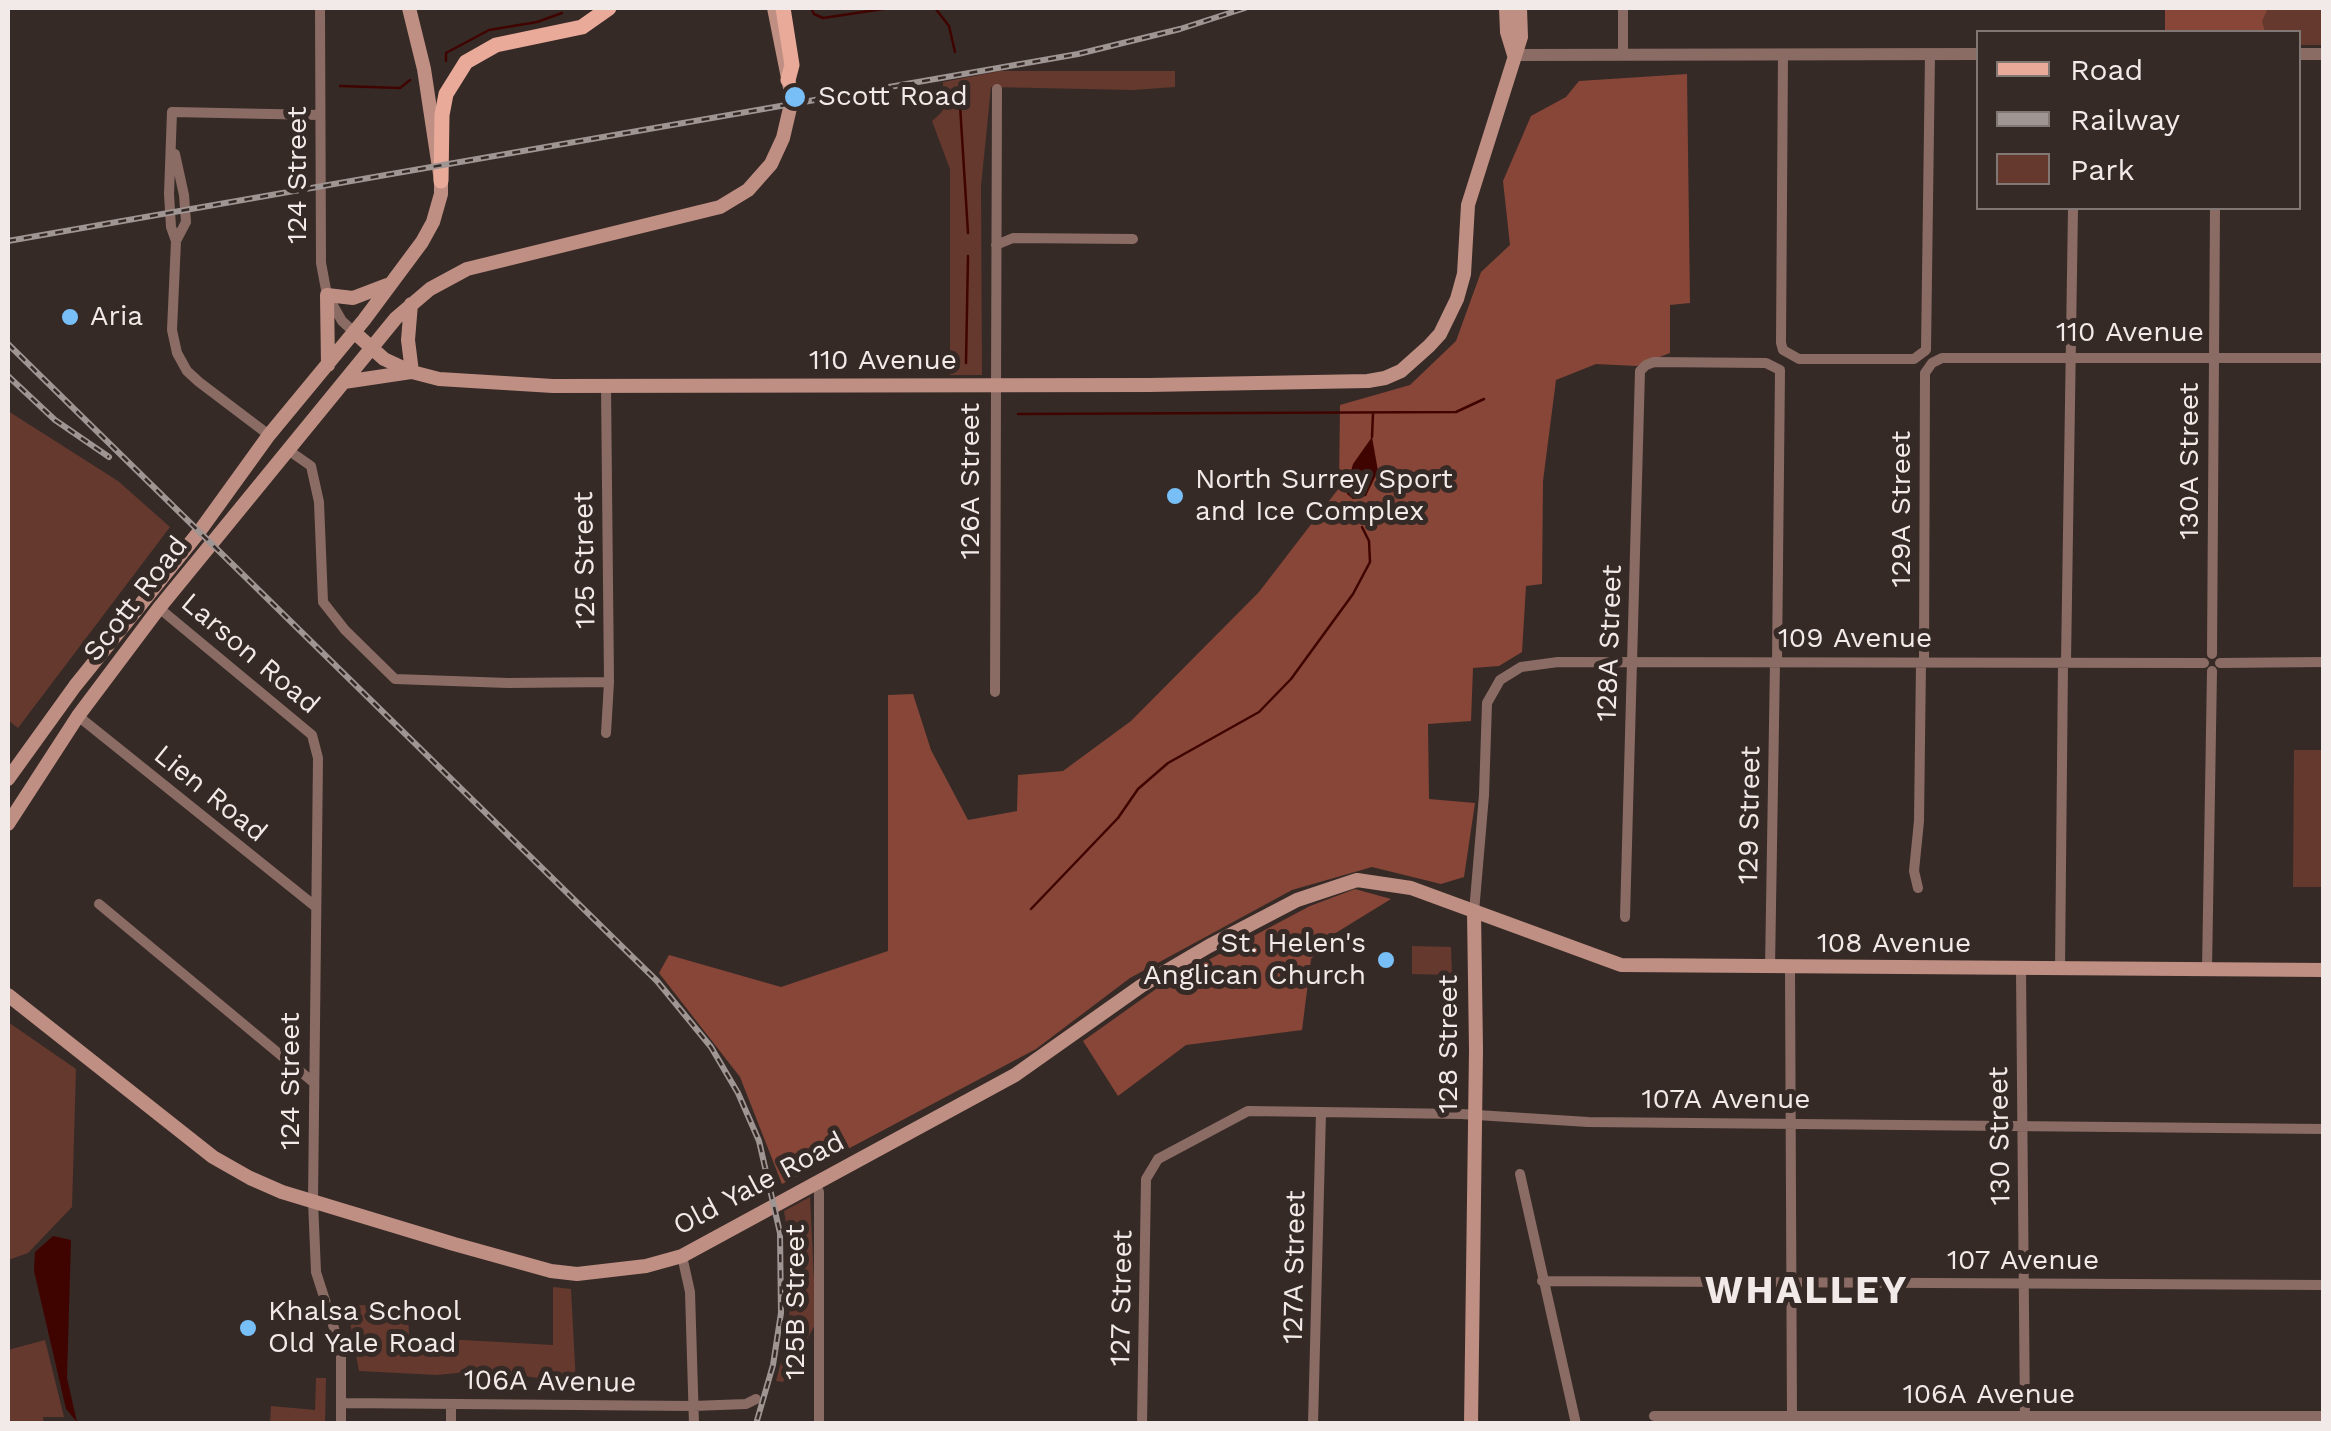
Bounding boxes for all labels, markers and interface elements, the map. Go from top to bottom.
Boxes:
legend [1976,30,2301,210]
text: Road [2070,52,2143,87]
place label: Scott Road [818,80,968,114]
marker: Scott Road [782,84,808,110]
text: Railway [2070,102,2180,137]
street label: 124 Street [281,106,315,244]
text: Park [2070,152,2135,187]
place label: Aria [90,300,143,334]
marker: Aria [59,306,81,328]
street label: 110 Avenue [2056,316,2204,350]
street label: 110 Avenue [809,344,957,378]
street label: 130A Street [2173,383,2207,539]
street label: 126A Street [954,403,988,559]
street label: 129A Street [1885,431,1919,587]
place label: North Surrey Sport and Ice Complex [1195,463,1453,529]
marker: North Surrey Sport and Ice Complex [1164,485,1186,507]
street label: 125 Street [567,491,603,629]
street label: Scott Road [77,530,195,668]
street label: 128A Street [1590,564,1630,722]
street label: Larson Road [174,586,326,722]
street label: 109 Avenue [1778,622,1932,656]
street label: Lien Road [147,738,273,850]
street label: 129 Street [1732,746,1768,884]
place label: St. Helen's Anglican Church [1143,927,1366,993]
street label: 108 Avenue [1817,927,1971,961]
marker: St. Helen's Anglican Church [1375,949,1397,971]
street label: 128 Street [1432,975,1466,1113]
street label: 124 Street [274,1012,308,1150]
street label: 130 Street [1982,1066,2018,1206]
street label: 107A Avenue [1641,1083,1811,1117]
street label: Old Yale Road [668,1125,850,1243]
street label: 127A Street [1277,1190,1313,1344]
street label: 125B Street [779,1224,813,1380]
street label: 127 Street [1104,1230,1140,1366]
street label: 107 Avenue [1947,1244,2099,1278]
district label: WHALLEY [1705,1269,1909,1315]
place label: Khalsa School Old Yale Road [268,1295,461,1361]
marker: Khalsa School Old Yale Road [237,1317,259,1339]
street label: 106A Avenue [464,1364,636,1400]
street label: 106A Avenue [1903,1378,2075,1412]

